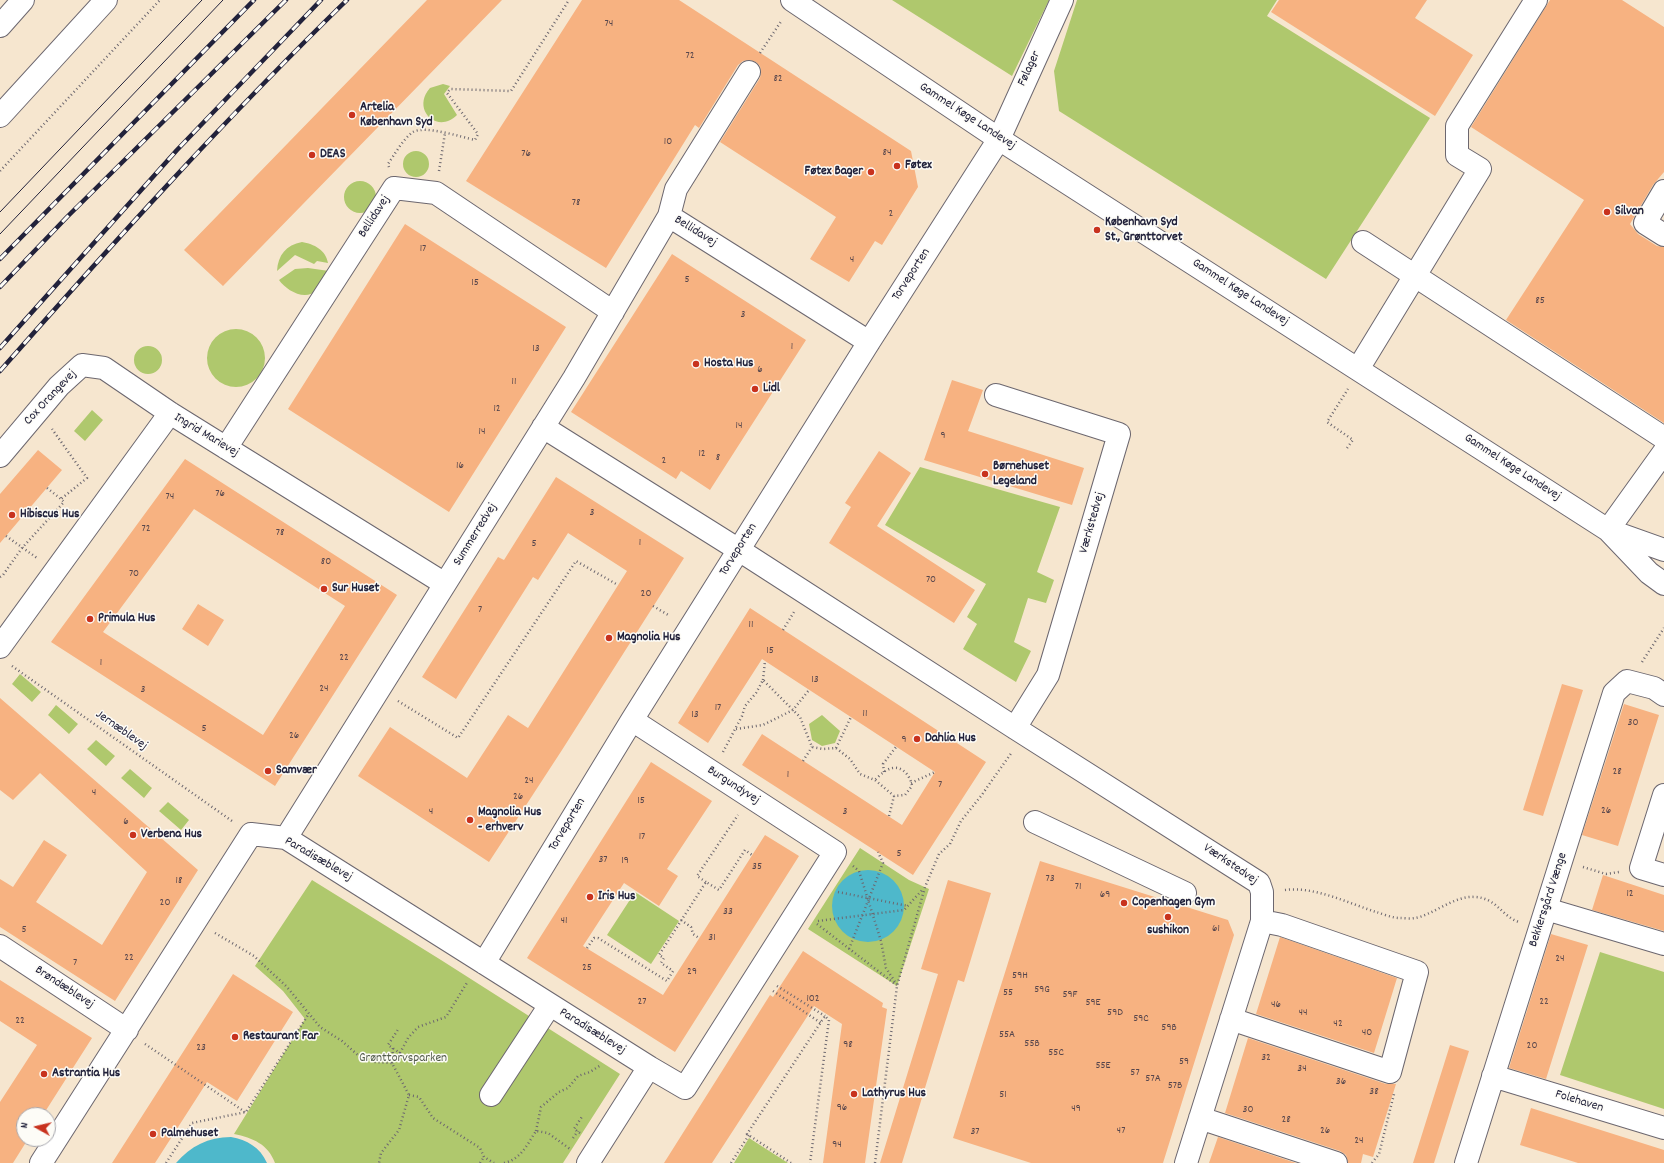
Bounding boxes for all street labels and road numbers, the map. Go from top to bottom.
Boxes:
street label: Følager [1015,49,1045,89]
street label: Gammel Køge Landevej [916,80,1018,154]
street label: Bellidavej [356,193,394,241]
street label: Bellidavej [671,213,719,251]
street label: Torveporten [889,246,935,304]
street label: Gammel Køge Landevej [1189,256,1291,330]
street label: Cox Orangevej [21,367,81,429]
street label: Ingrid Marievej [171,410,241,462]
street label: Gammel Køge Landevej [1461,431,1563,505]
street label: Værkstedvej [1077,491,1109,555]
street label: Summerredvej [451,501,501,569]
street label: Torveporten [717,521,761,579]
street label: Jernæblevej [92,707,150,755]
street label: Burgundyvej [704,763,762,809]
street label: Torveporten [546,796,590,854]
street label: Paradisæblevej [281,834,355,886]
street label: Værkstedvej [1200,841,1260,889]
street label: Bekkersgård Vænge [1526,851,1572,949]
street label: Brøndæblevej [31,963,97,1013]
street label: Paradisæblevej [556,1005,628,1059]
street label: Folehaven [1553,1087,1605,1117]

